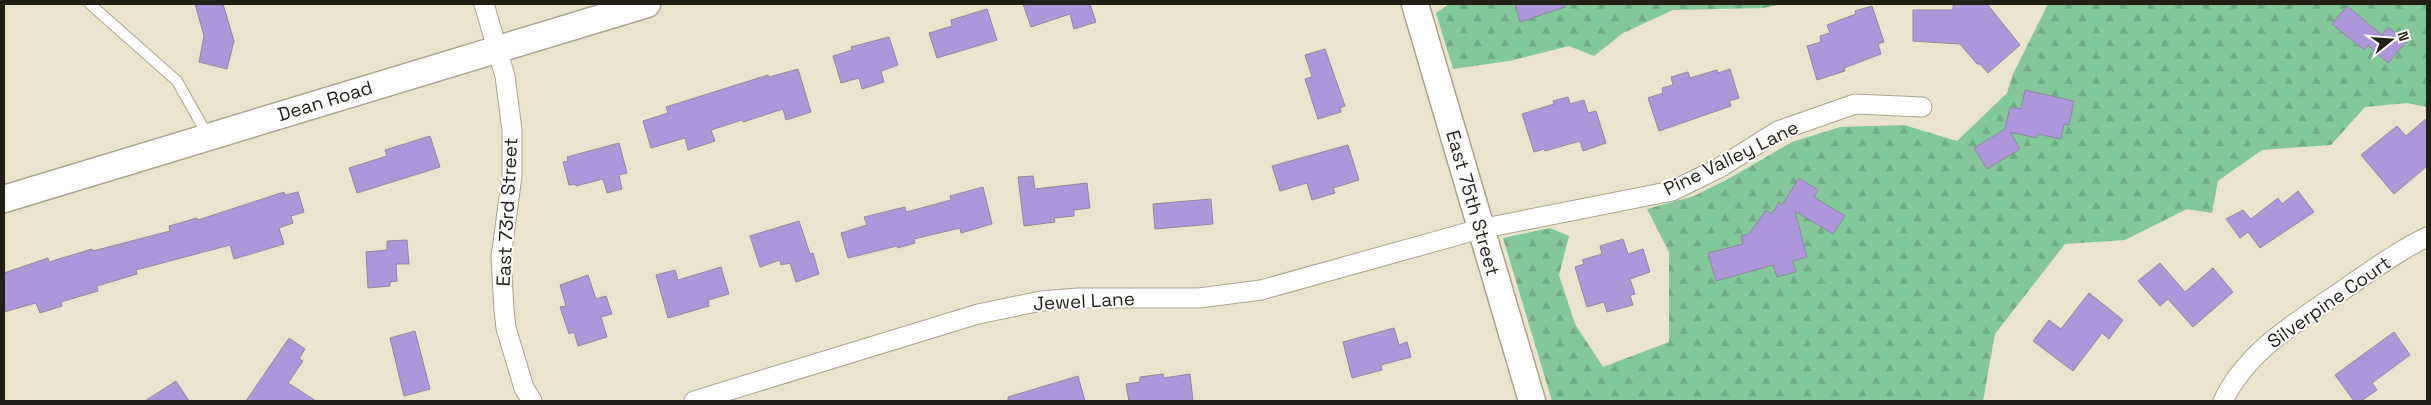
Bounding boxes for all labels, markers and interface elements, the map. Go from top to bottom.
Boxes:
north arrow [2366,15,2416,65]
text: N [2393,29,2413,43]
street label: Dean Road [275,75,375,127]
street label: Pine Valley Lane [1660,115,1802,201]
street label: East 75th Street [1440,127,1506,279]
street label: East 73rd Street [491,137,523,287]
street label: Silverpine Court [2262,250,2396,354]
street label: Jewel Lane [1032,286,1136,316]

